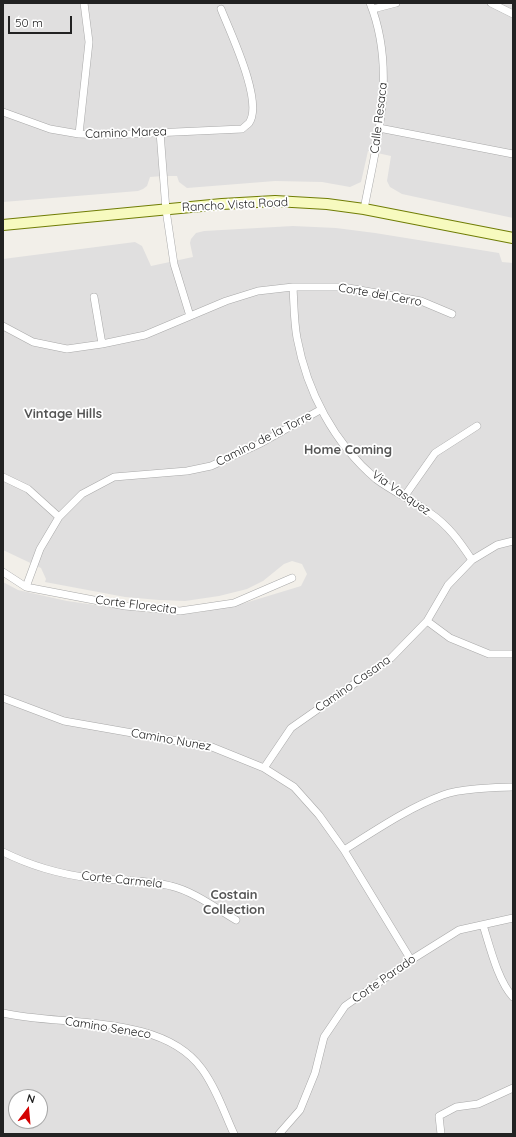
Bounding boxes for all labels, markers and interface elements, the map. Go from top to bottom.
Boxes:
scale bar [10,8,74,34]
text: 50 m [15,15,43,30]
street label: Calle Resaca [367,81,391,155]
street label: Camino Marea [85,124,167,142]
street label: Rancho Vista Road [181,195,289,215]
street label: Corte del Cerro [337,281,423,309]
district label: Vintage Hills [24,406,102,422]
street label: Camino de la Torre [214,409,314,469]
district label: Home Coming [304,442,392,458]
street label: Via Vasquez [369,467,433,519]
street label: Corte Florecita [95,593,177,617]
street label: Camino Casana [313,653,393,715]
street label: Camino Nunez [130,726,212,754]
street label: Corte Carmela [81,869,163,891]
district label: Costain Collection [203,887,265,918]
street label: Corte Parado [349,952,419,1006]
street label: Camino Seneco [64,1014,152,1042]
north arrow [8,1089,48,1129]
text: N [25,1091,37,1106]

